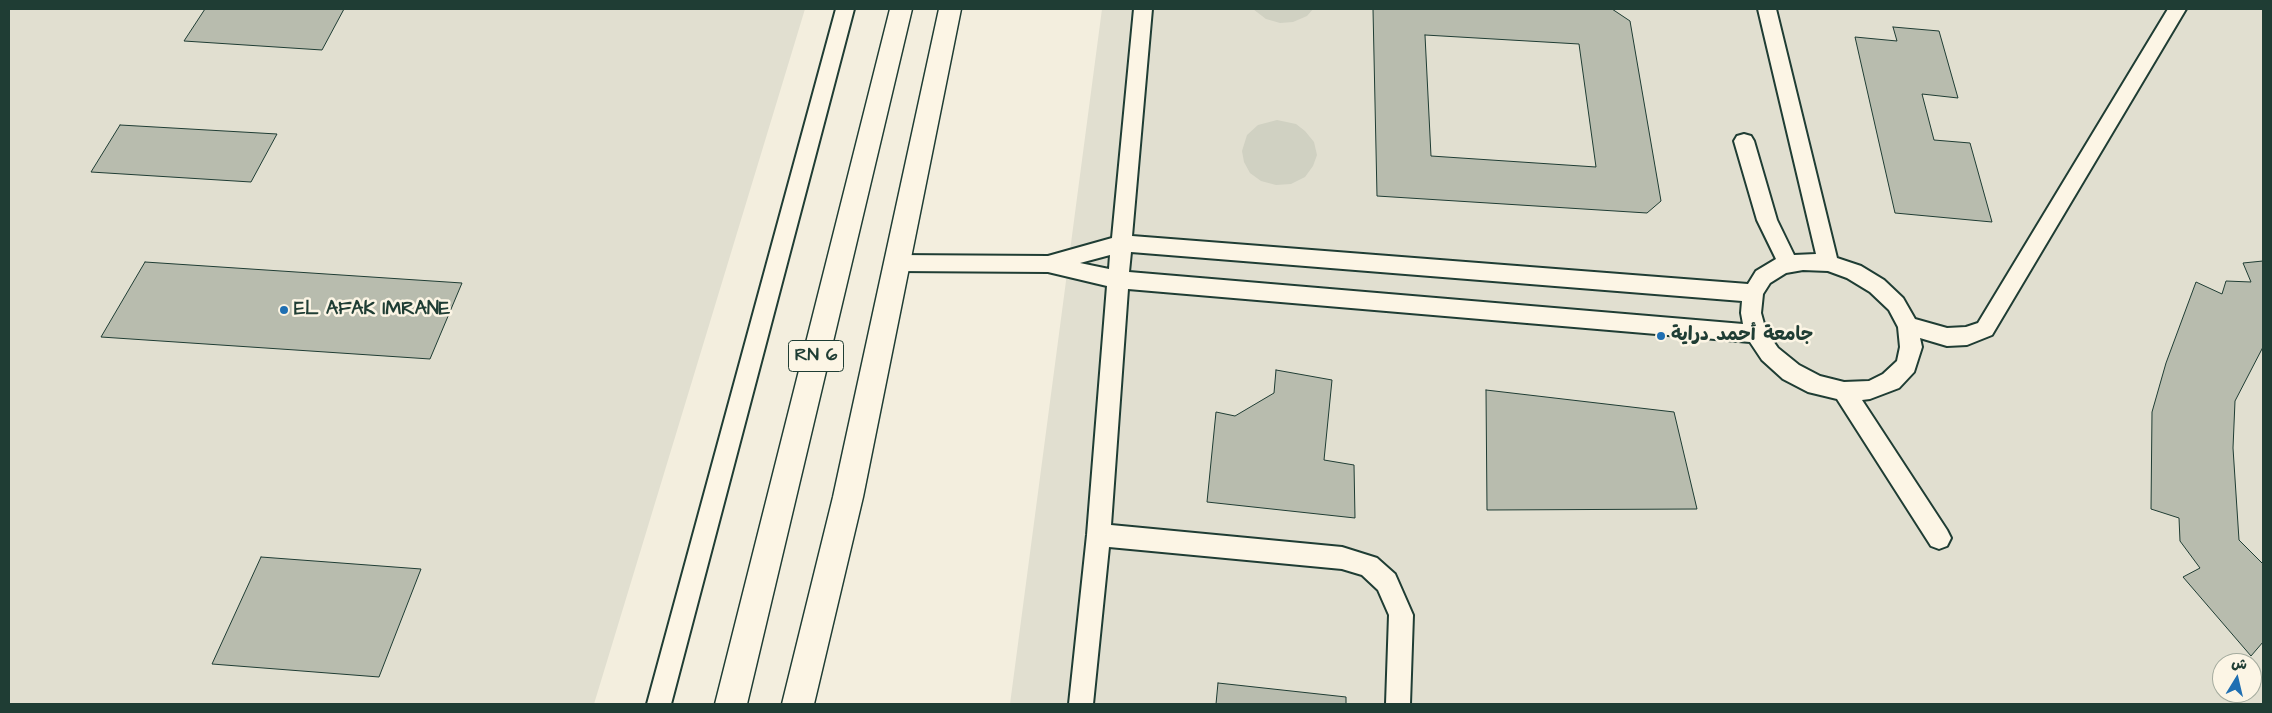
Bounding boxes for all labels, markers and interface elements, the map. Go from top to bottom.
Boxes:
place label: EL AFAK IMRANE [294,299,450,321]
marker: EL AFAK IMRANE [278,304,290,316]
place label: جامعة أحمد دراية [1671,325,1813,347]
marker: جامعة أحمد دراية [1655,330,1667,342]
road number: RN 6 [788,341,844,372]
north arrow [2212,653,2262,703]
text: ش [2230,653,2248,675]

